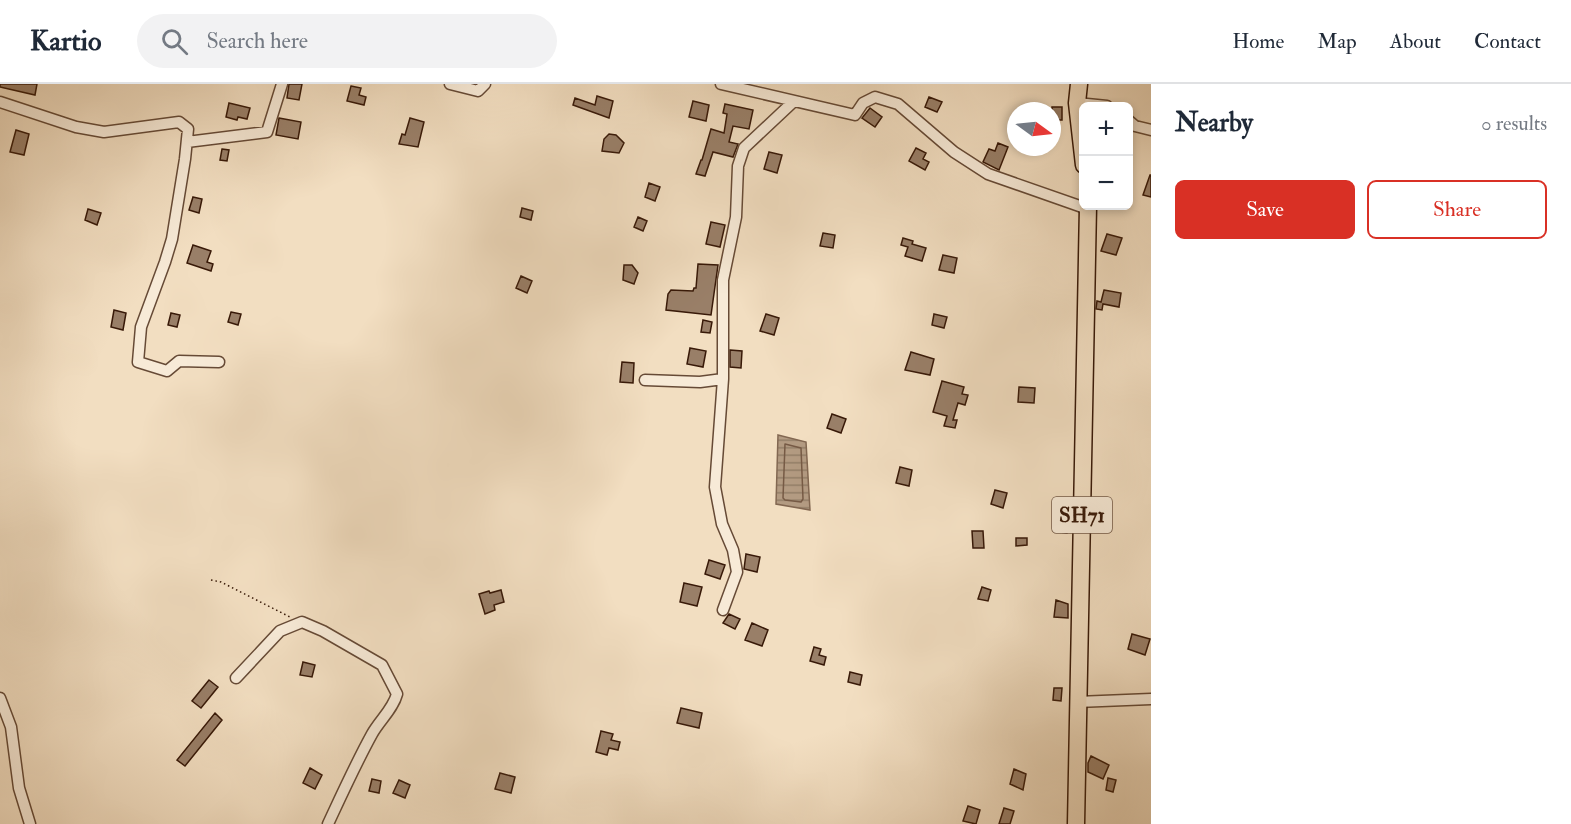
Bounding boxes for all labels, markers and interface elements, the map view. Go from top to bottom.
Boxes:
search box [137,14,557,68]
text: Kartio [30,24,101,59]
icon: search [158,25,191,58]
text: Search here [206,27,308,55]
text: Home [1232,28,1284,55]
text: Map [1317,28,1357,55]
text: About [1390,28,1441,55]
text: Contact [1474,28,1541,55]
north arrow [1007,102,1061,156]
map controls [1079,102,1133,210]
button: + [1079,102,1133,156]
text: Nearby [1175,107,1253,139]
text: 0 results [1481,111,1547,136]
button: − [1079,156,1133,210]
button: Save [1175,180,1355,239]
button: Share [1367,180,1547,239]
road number: SH71 [1052,497,1112,533]

